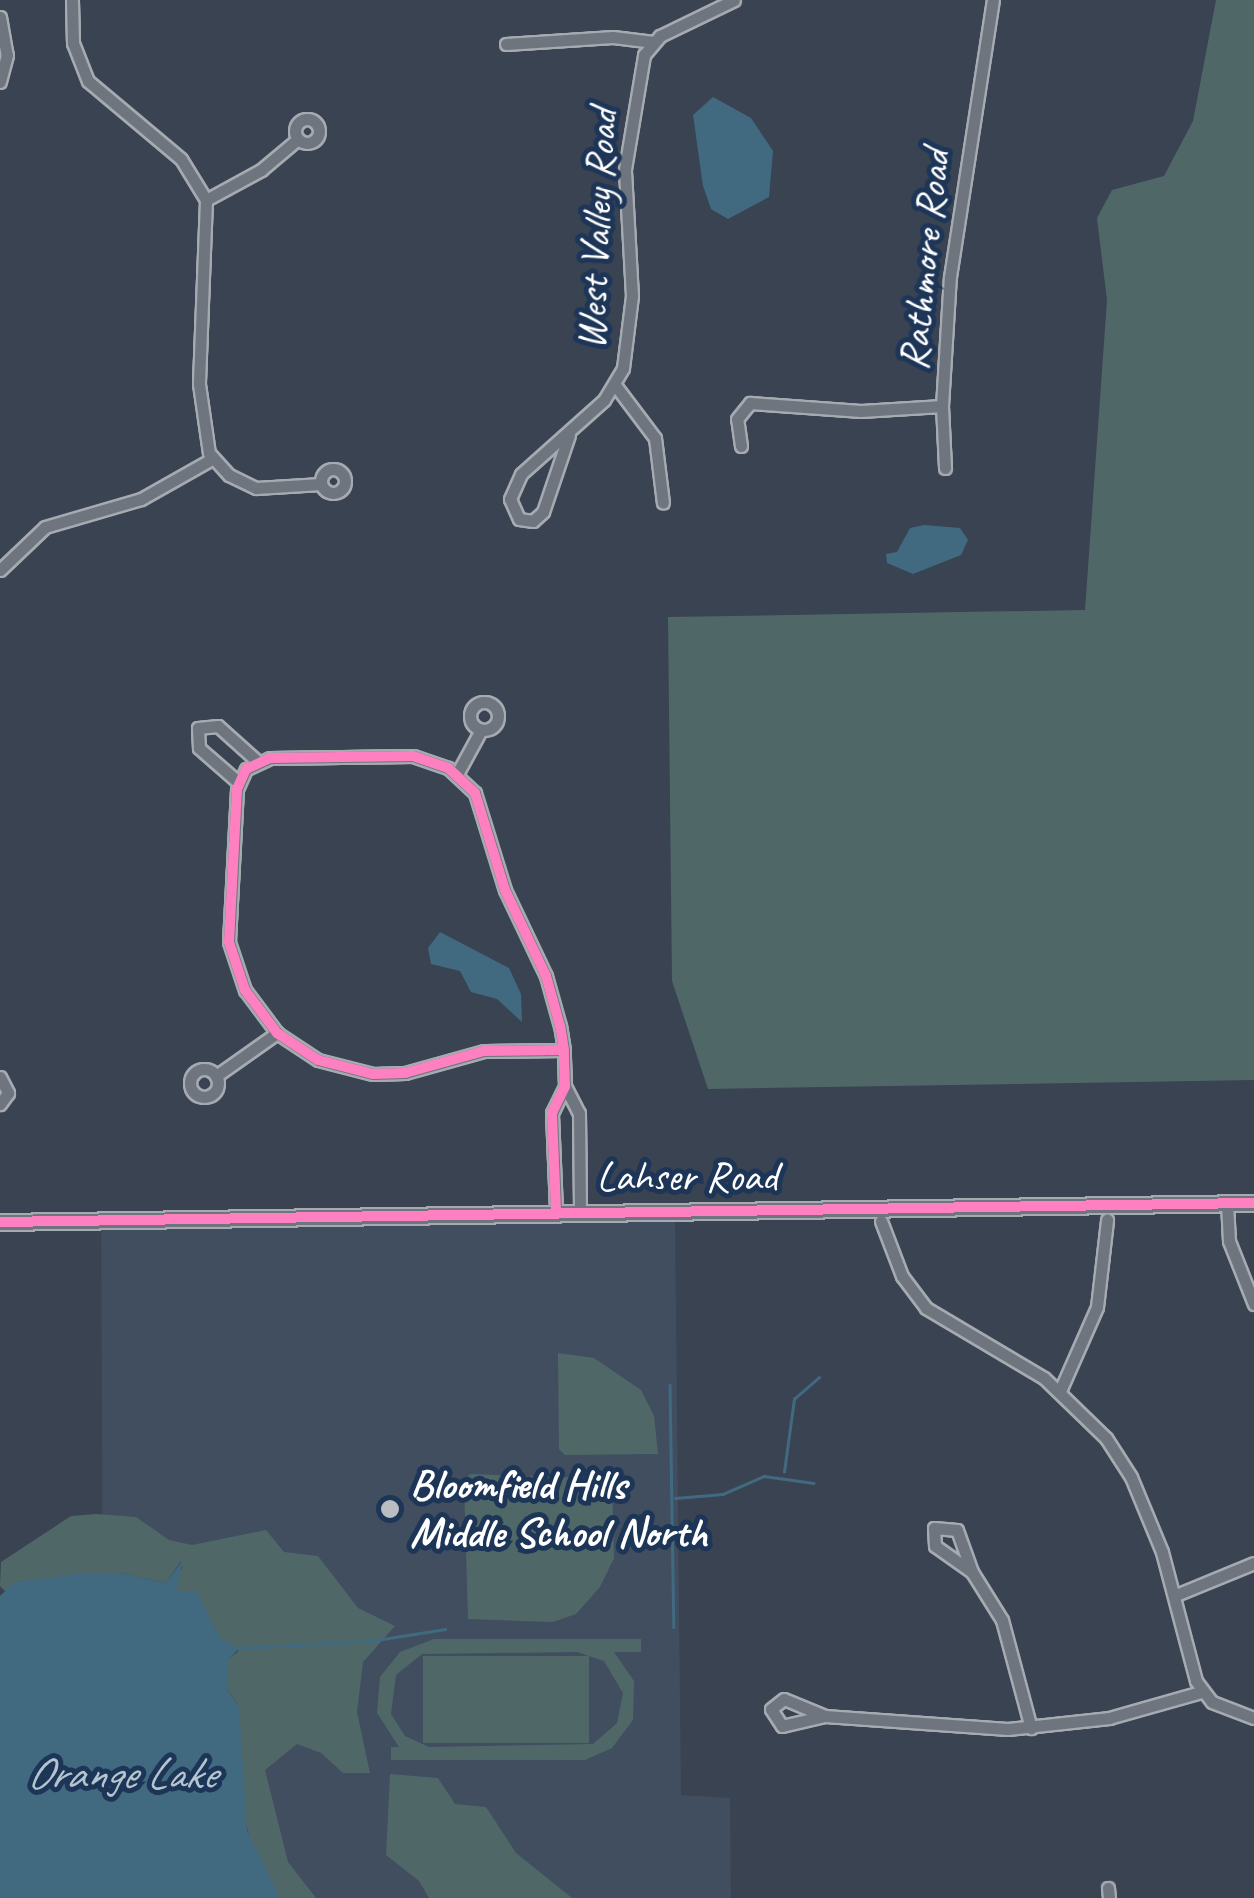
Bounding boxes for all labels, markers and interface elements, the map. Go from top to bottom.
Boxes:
street label: West Valley Road [565,107,629,351]
street label: Rathmore Road [888,147,962,373]
street label: Lahser Road [597,1152,777,1202]
place label: Bloomfield Hills Middle School North [410,1460,707,1558]
marker: Bloomfield Hills Middle School North [379,1498,401,1520]
water label: Orange Lake [26,1747,216,1801]

